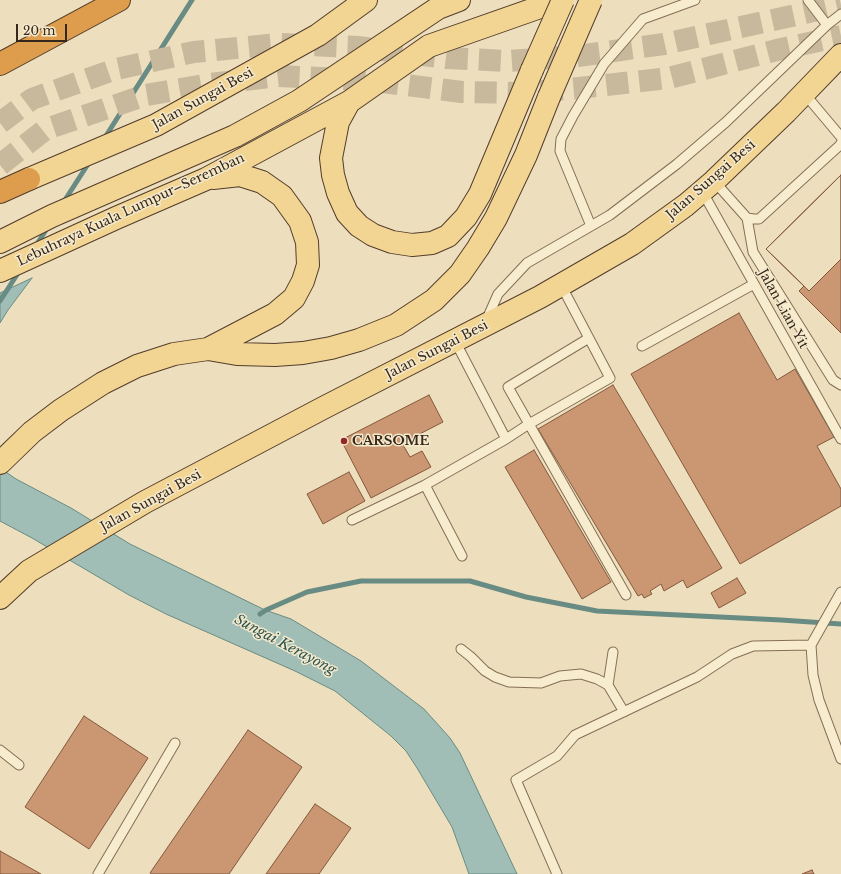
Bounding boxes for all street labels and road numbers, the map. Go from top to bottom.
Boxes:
street label: Jalan Sungai Besi [150,65,256,133]
street label: Jalan Sungai Besi [663,137,759,223]
street label: Lebuhraya Kuala Lumpur–Seremban [15,150,247,270]
street label: Jalan Lian Yit [755,266,811,352]
street label: Jalan Sungai Besi [383,317,491,383]
street label: Jalan Sungai Besi [98,467,204,535]

